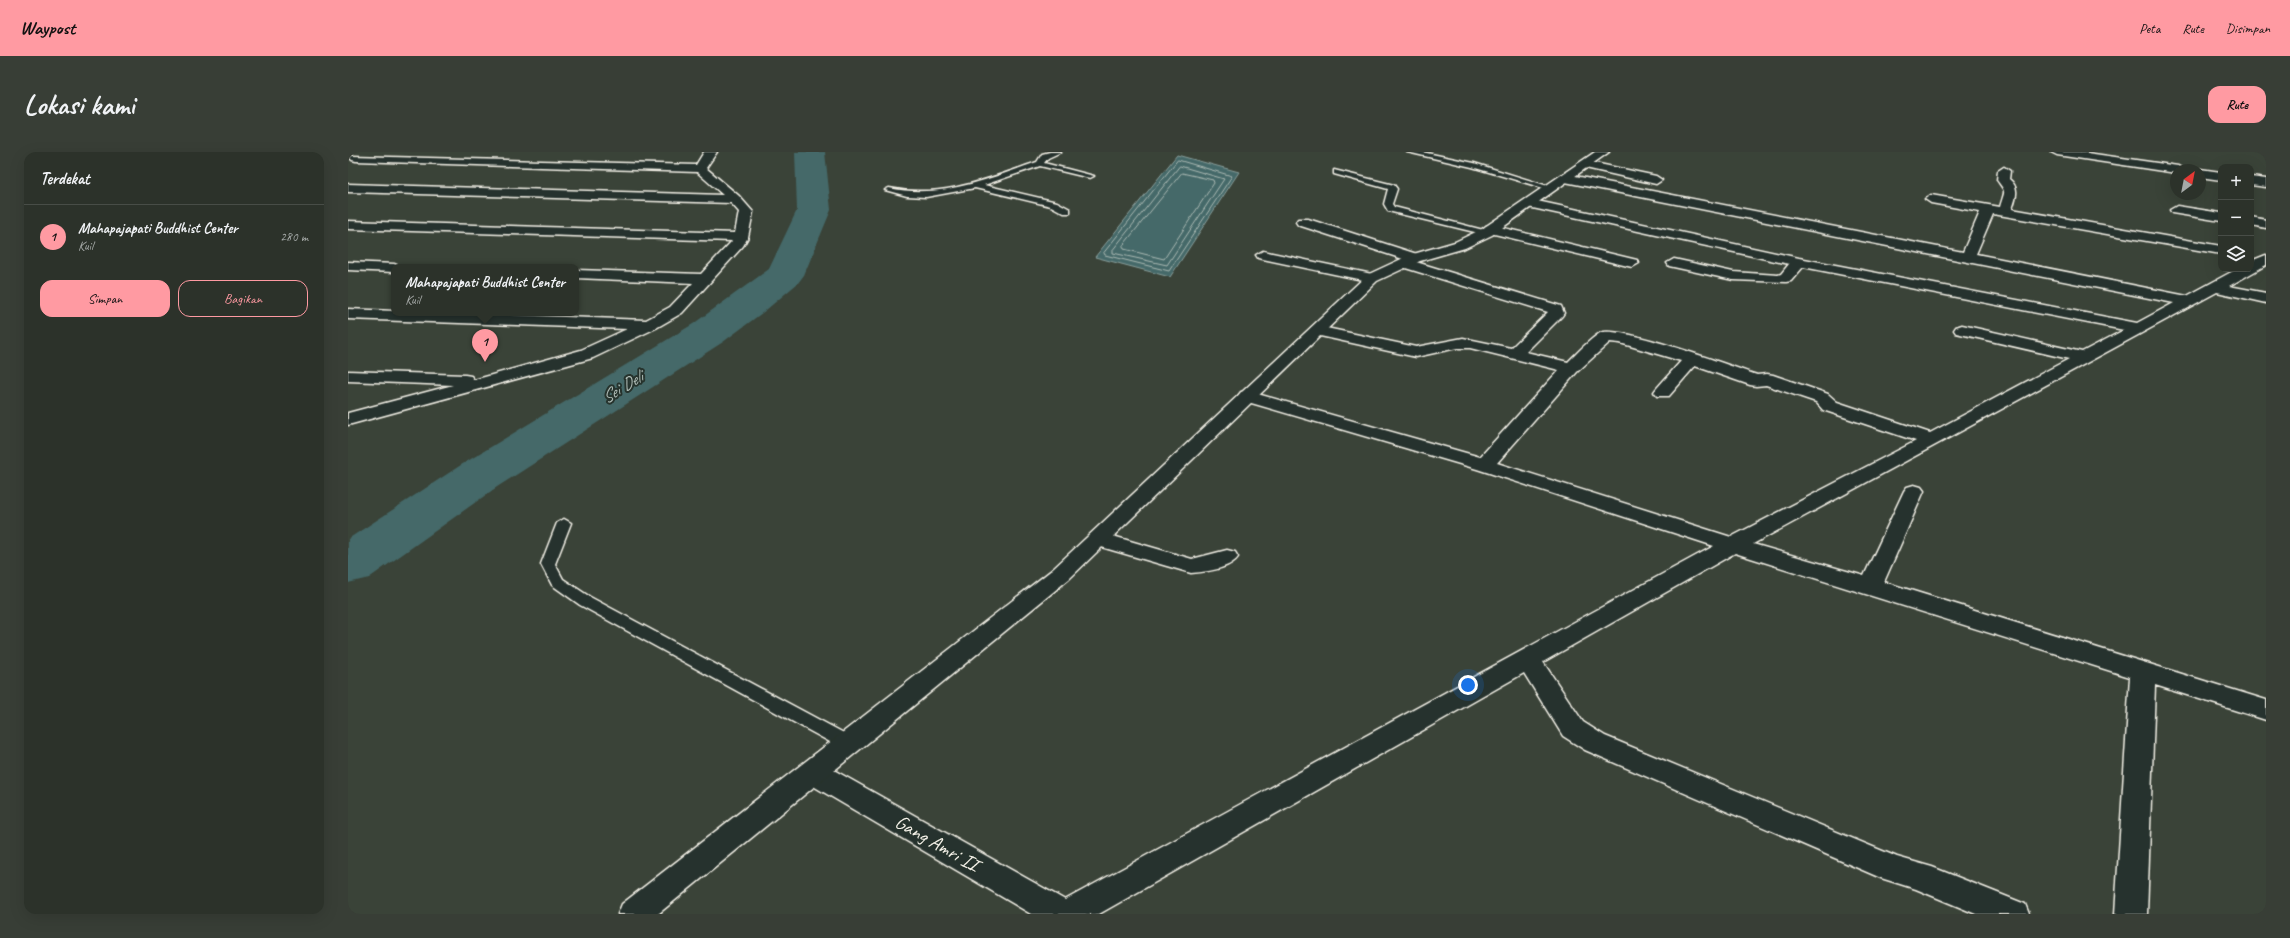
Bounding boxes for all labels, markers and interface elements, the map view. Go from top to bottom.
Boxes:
text: Waypost [20,16,75,40]
text: Peta [2139,20,2160,37]
text: Rute [2182,20,2204,37]
text: Disimpan [2226,20,2270,37]
button: Rute [2208,86,2266,123]
text: Lokasi kami [24,87,134,122]
north arrow [2170,164,2206,200]
map controls [2218,164,2254,272]
button: + [2218,164,2254,200]
text: Terdekat [40,168,90,189]
button: − [2218,200,2254,236]
text: Mahapajapati Buddhist Center [78,219,238,238]
text: 1 [50,229,56,245]
text: 280 m [280,229,308,245]
button: layers [2218,236,2254,272]
text: Kuil [78,238,93,254]
popup [391,264,579,316]
text: Mahapajapati Buddhist Center [405,273,565,292]
button: Simpan [40,280,170,317]
button: Bagikan [178,280,308,317]
text: Kuil [405,292,420,308]
pin: 1 [472,329,498,362]
water label: Sei Deli [597,363,651,408]
your location [1458,675,1478,695]
street label: Gang Amri II [891,809,987,879]

